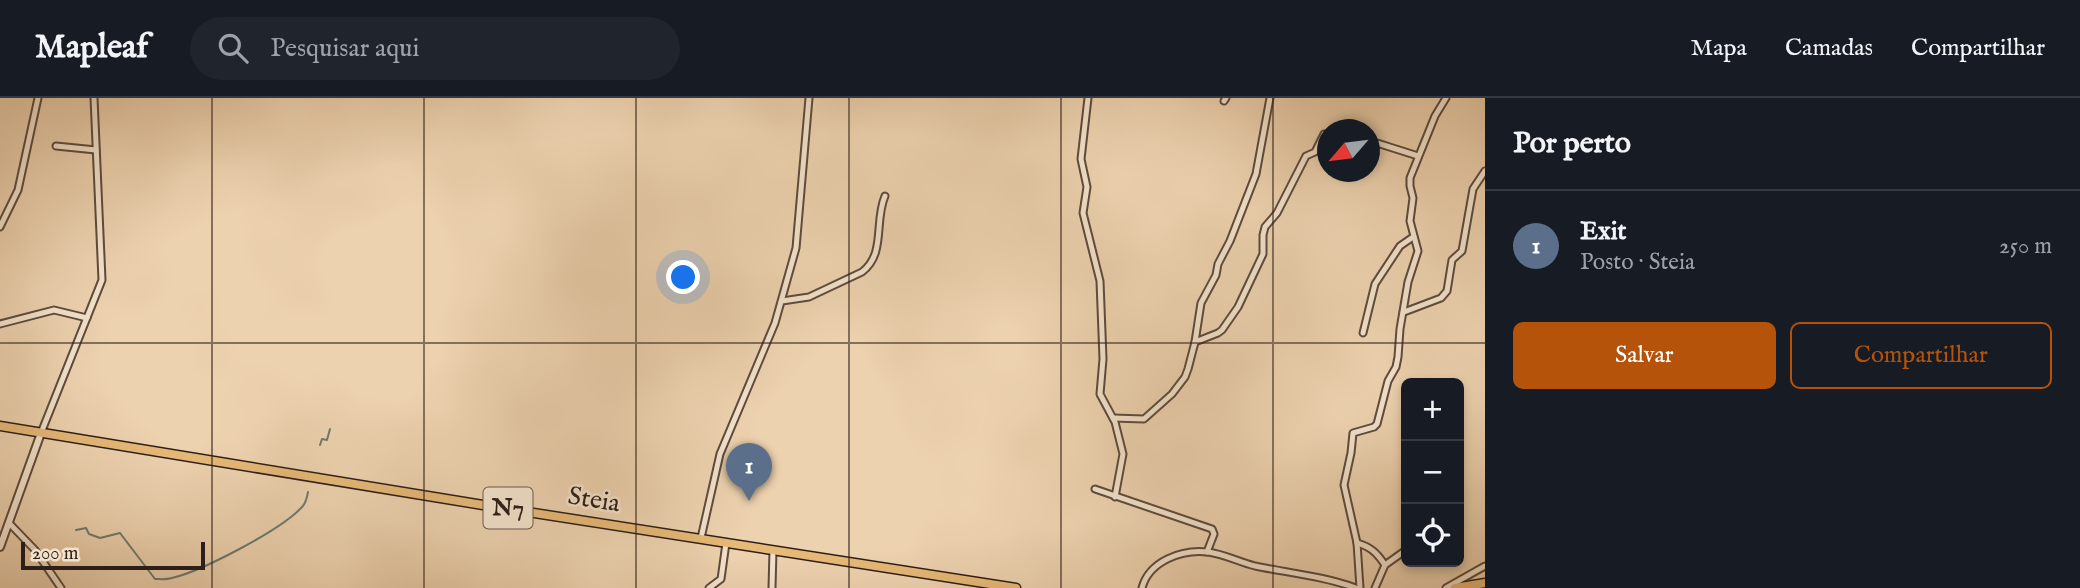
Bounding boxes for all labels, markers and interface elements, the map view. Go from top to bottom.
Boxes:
search box [190,17,680,80]
text: Mapleaf [35,27,148,69]
icon: search [214,29,252,67]
text: Pesquisar aqui [270,32,420,65]
text: Mapa [1691,33,1747,64]
text: Camadas [1785,33,1873,64]
text: Compartilhar [1911,33,2045,64]
north arrow [1317,119,1380,182]
text: Por perto [1513,125,1631,163]
text: Exit [1580,215,1626,248]
text: 1 [1532,232,1540,261]
text: 250 m [1999,232,2052,261]
text: Posto · Steia [1580,248,1695,277]
your location [666,260,700,294]
button: Salvar [1513,322,1776,389]
button: Compartilhar [1790,322,2052,389]
map controls [1401,378,1464,567]
button: + [1401,378,1464,441]
button: − [1401,441,1464,504]
pin: 1 [726,443,772,501]
street label: Steia [566,480,623,521]
road number: N7 [484,488,532,528]
button: locate [1401,504,1464,567]
scale bar [21,539,205,571]
text: 200 m [32,542,78,566]

